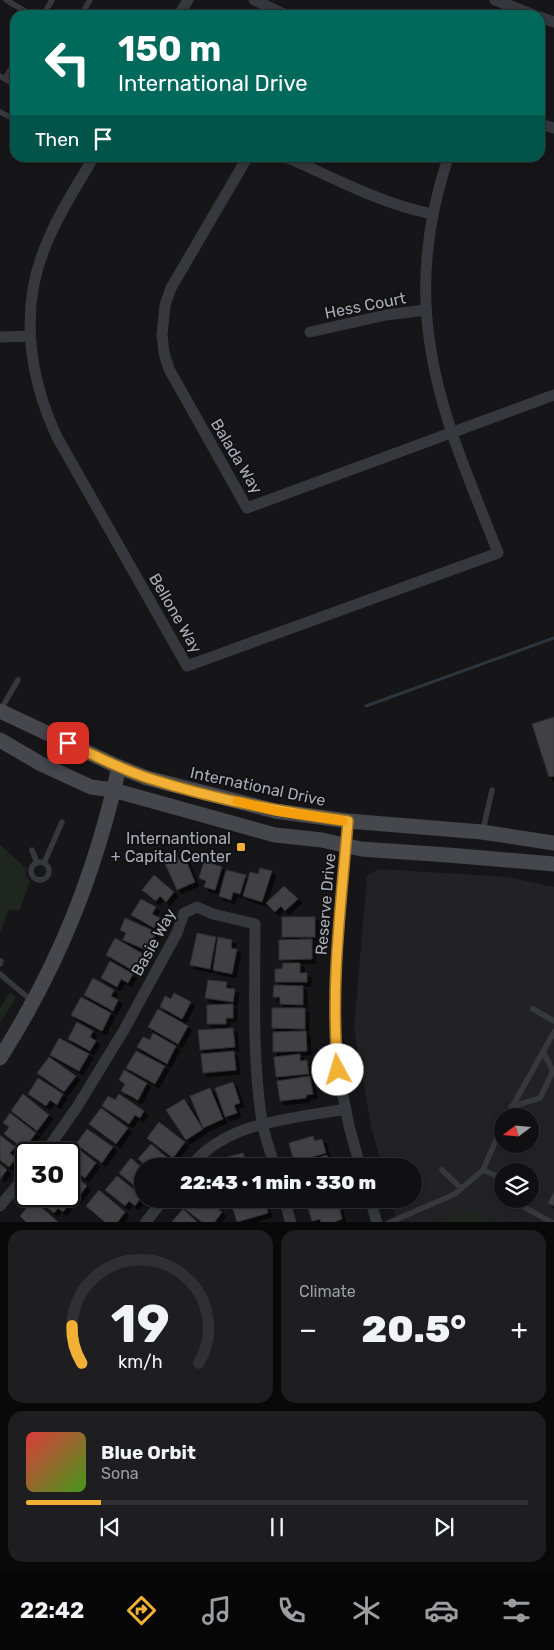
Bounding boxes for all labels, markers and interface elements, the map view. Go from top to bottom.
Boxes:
text: 150 m [118,28,221,70]
icon: left [35,30,100,95]
text: International Drive [118,70,308,97]
icon: arrive [89,125,117,153]
text: Then [35,128,79,151]
street label: Hess Court [323,288,407,323]
street label: Balada Way [207,415,266,497]
street label: Bellone Way [145,570,206,657]
pin [47,722,89,764]
icon: arrive [54,729,82,757]
street label: International Drive [188,763,327,810]
place label: Internantional + Capital Center [111,829,231,866]
marker: Internantional + Capital Center [235,841,247,853]
street label: Reserve Drive [312,852,339,956]
street label: Basie Way [127,905,180,979]
position arrow [311,1043,363,1095]
north arrow [494,1108,539,1152]
map controls [494,1108,539,1208]
speed limit sign: 30 [15,1142,80,1207]
button: layers [494,1163,539,1208]
text: 22:43 · 1 min · 330 m [180,1171,376,1194]
text: Climate [299,1282,356,1301]
text: 19 [111,1293,170,1355]
text: 20.5° [361,1306,466,1352]
text: − [299,1313,317,1346]
text: + [511,1313,528,1346]
text: km/h [118,1351,163,1372]
text: Blue Orbit [101,1441,196,1464]
text: Sona [101,1464,139,1483]
icon: previous [96,1513,124,1541]
icon: pause [263,1513,291,1541]
icon: next [430,1513,458,1541]
icon: directions [124,1593,159,1628]
icon: music [199,1593,234,1628]
icon: phone [274,1593,309,1628]
icon: climate [349,1593,384,1628]
icon: car [424,1593,459,1628]
icon: filters [499,1593,534,1628]
text: 22:42 [20,1597,84,1624]

